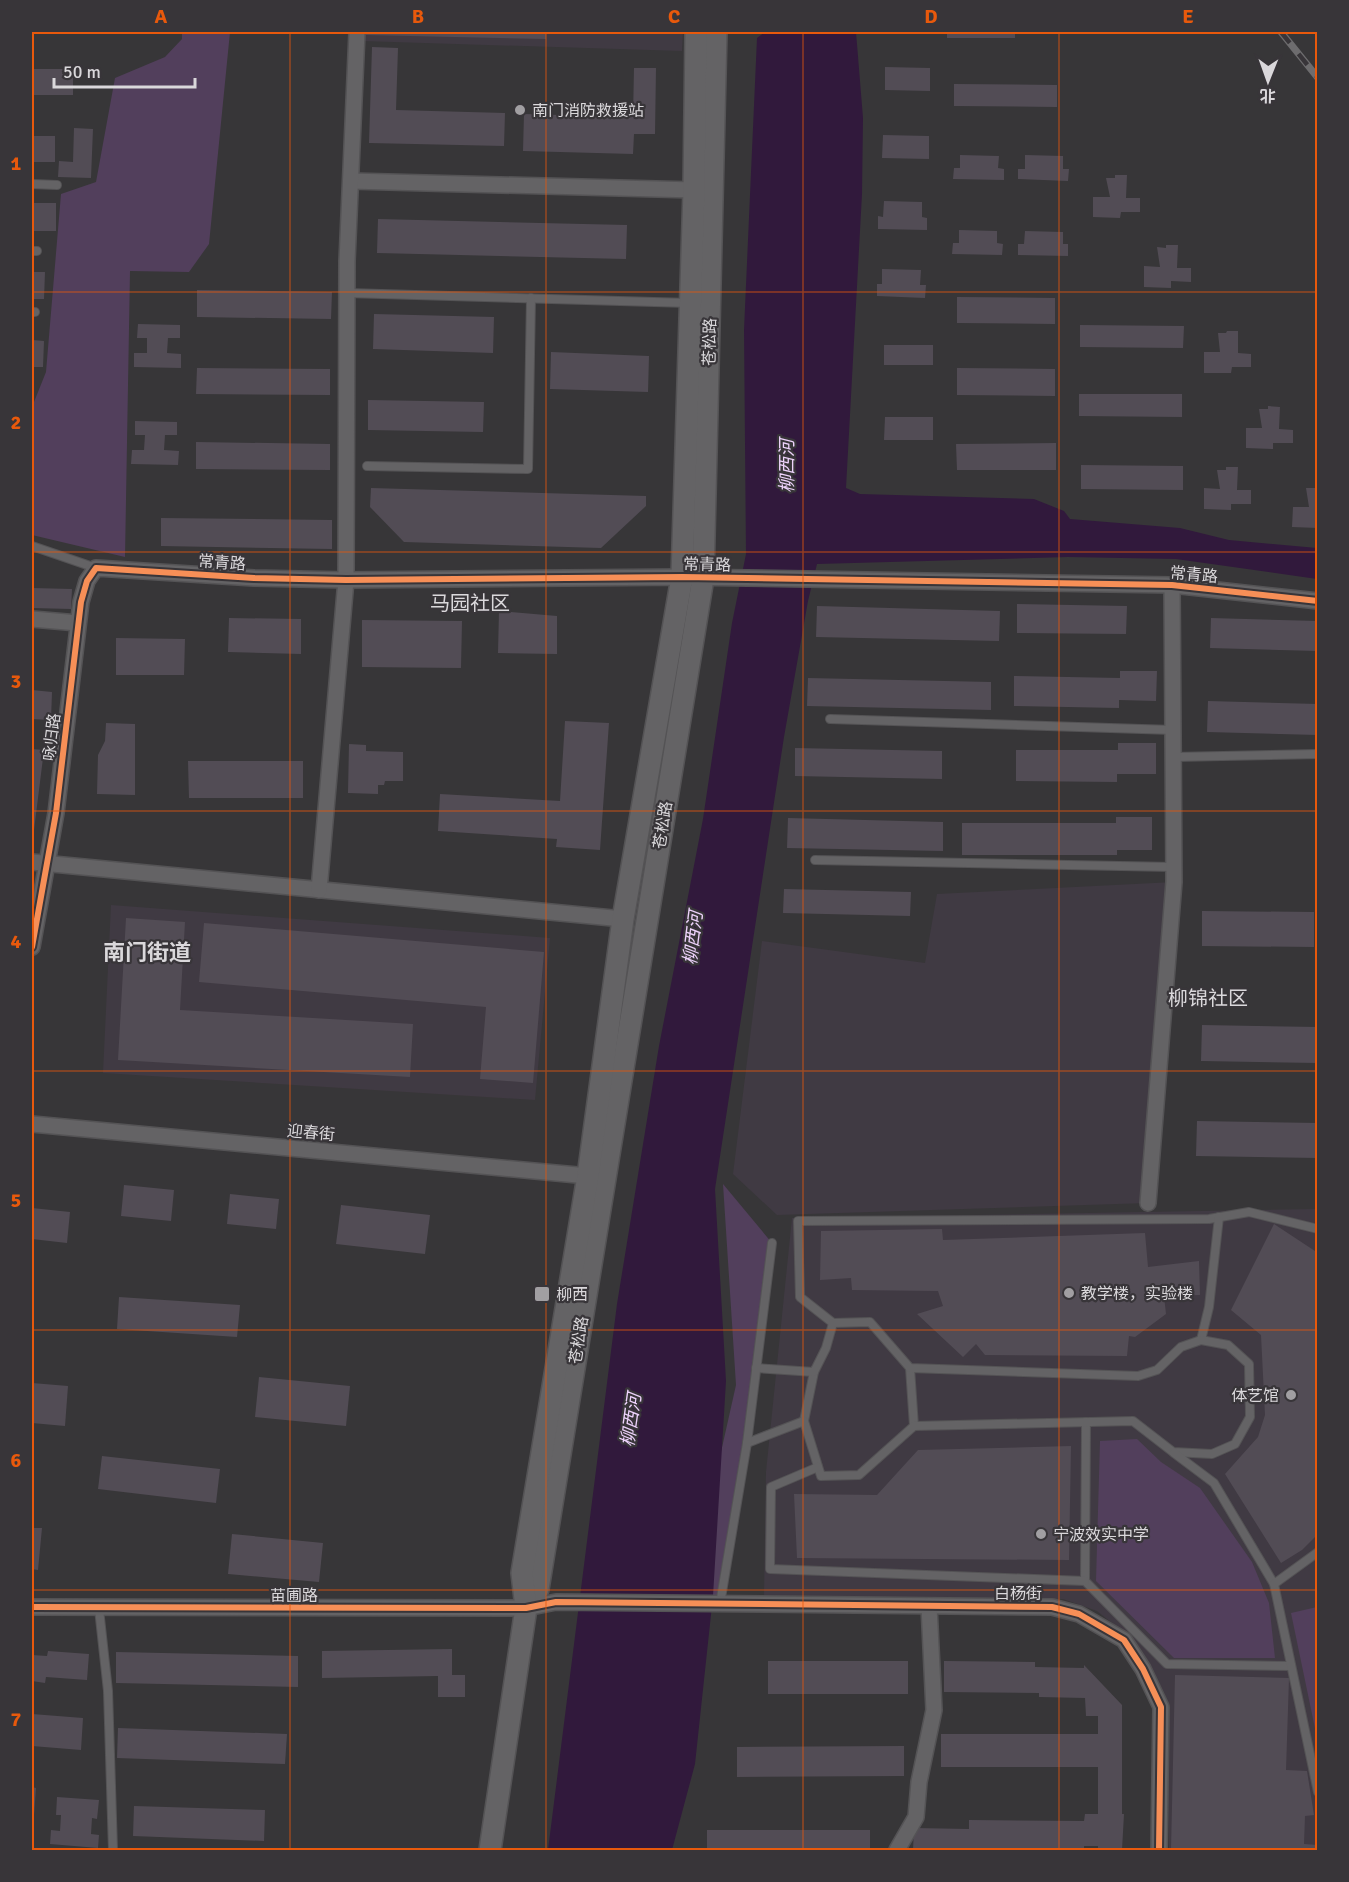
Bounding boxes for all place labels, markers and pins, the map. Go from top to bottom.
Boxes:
place label: 南门消防救援站 [532,101,644,121]
marker: 南门消防救援站 [513,103,527,117]
place label: 教学楼，实验楼 [1081,1284,1193,1304]
marker: 柳西 [533,1285,551,1303]
place label: 柳西 [556,1285,588,1305]
marker: 教学楼，实验楼 [1062,1286,1076,1300]
place label: 体艺馆 [1231,1386,1279,1406]
marker: 体艺馆 [1284,1388,1298,1402]
place label: 宁波效实中学 [1053,1525,1149,1545]
marker: 宁波效实中学 [1034,1527,1048,1541]

